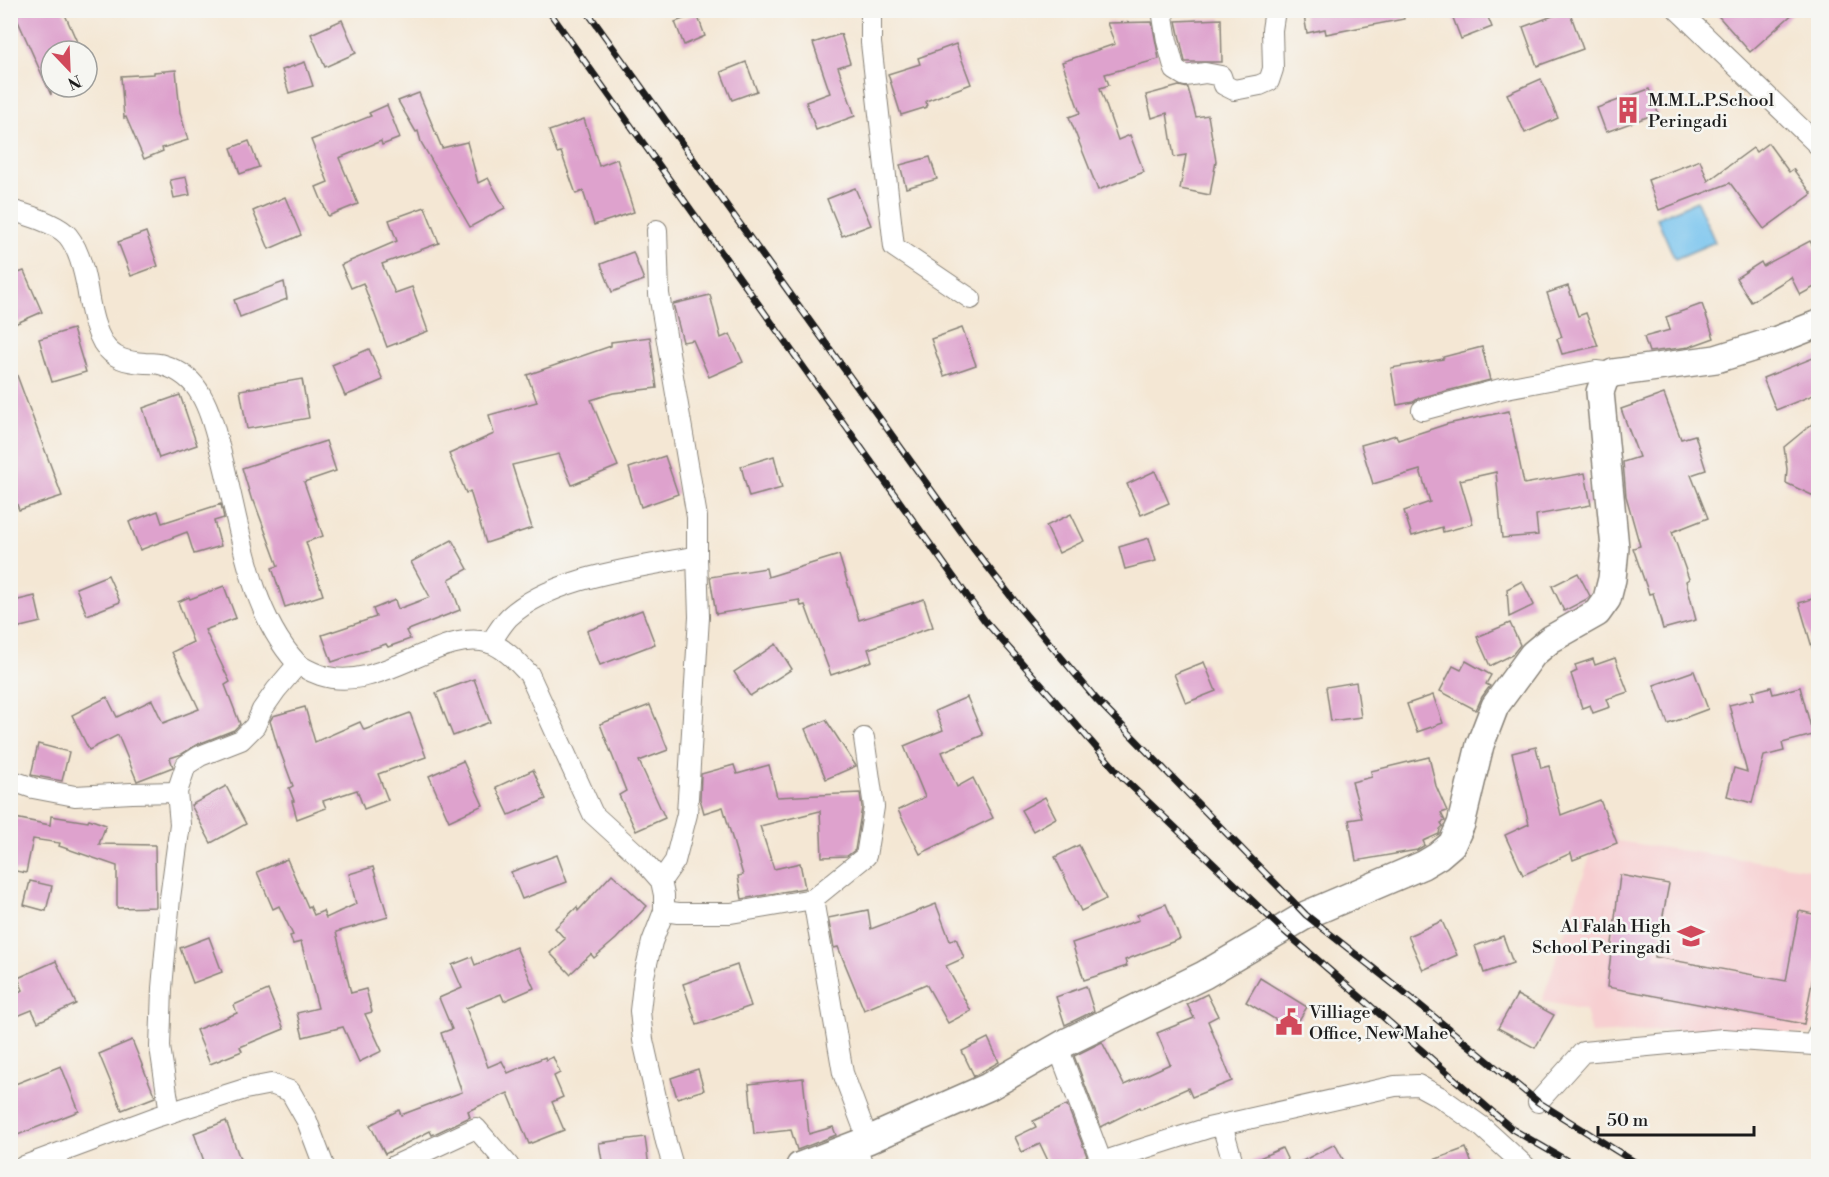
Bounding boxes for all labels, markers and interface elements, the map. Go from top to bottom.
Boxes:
north arrow [39,39,99,99]
text: N [64,70,84,94]
place label: M.M.L.P.School Peringadi [1648,89,1775,133]
building icon: M.M.L.P.School Peringadi [1613,95,1643,125]
place label: Al Falah High School Peringadi [1532,915,1671,959]
school or university icon: Al Falah High School Peringadi [1676,921,1706,951]
place label: Villiage Office, New Mahe [1308,1001,1448,1045]
public building icon: Villiage Office, New Mahe [1274,1007,1304,1037]
scale bar [1598,1099,1754,1137]
text: 50 m [1607,1109,1649,1132]

